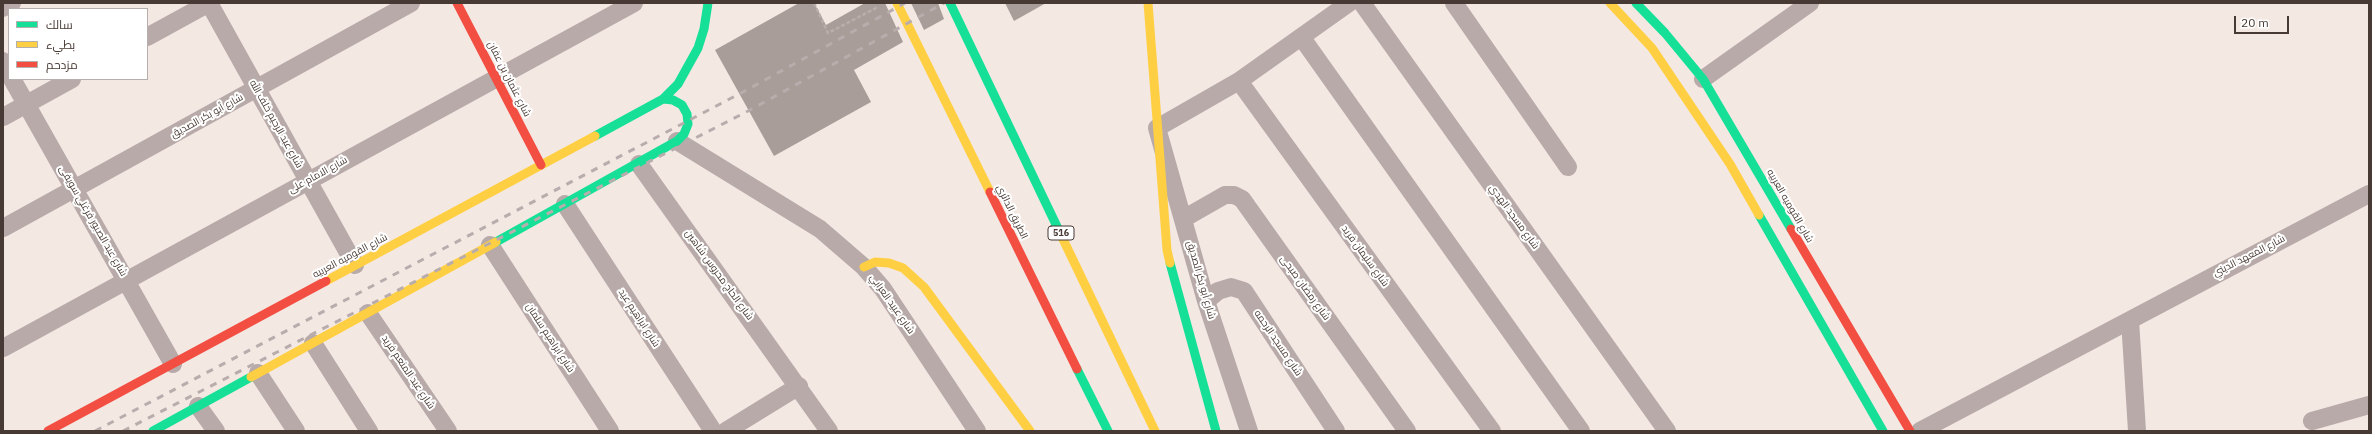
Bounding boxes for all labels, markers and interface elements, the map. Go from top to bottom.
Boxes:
legend [8,8,148,80]
scale bar [2236,8,2291,34]
text: 20 m [2241,15,2269,30]
text: سالك [46,17,73,32]
text: بطيء [46,37,75,52]
street label: شارع عثمان بن عفان [485,39,533,119]
text: مزدحم [46,57,78,72]
street label: شارع عبد الرحيم خلف الله [247,78,305,170]
street label: شارع أبو بكر الصديق [169,91,245,141]
street label: شارع الامام على [287,154,349,196]
street label: شارع عبد الصبور فرغلي سويفى [56,164,130,278]
street label: شارع القوميه العربيه [1764,167,1816,245]
street label: شارع مسجد الهدي [1487,182,1541,252]
street label: الطريق الدائري [994,183,1030,241]
street label: شارع سليمان فريد [1339,223,1391,289]
road number: 516 [1048,226,1074,240]
street label: شارع الحاج محروس شاهين [682,227,756,323]
street label: شارع القوميه العربيه [311,231,389,281]
street label: شارع المعهد الديني [2211,233,2287,279]
street label: شارع أبو بكر الصديق [1184,240,1218,320]
street label: شارع رمضان صبحى [1277,253,1333,323]
street label: شارع عبيد العرابي [867,272,917,336]
street label: شارع ابراهيم عيد [616,287,662,349]
street label: شارع ابراهيم سلمان [523,301,577,375]
street label: شارع مسجد الرحمه [1251,308,1305,378]
street label: شارع عبد المنعم فريد [379,333,437,411]

